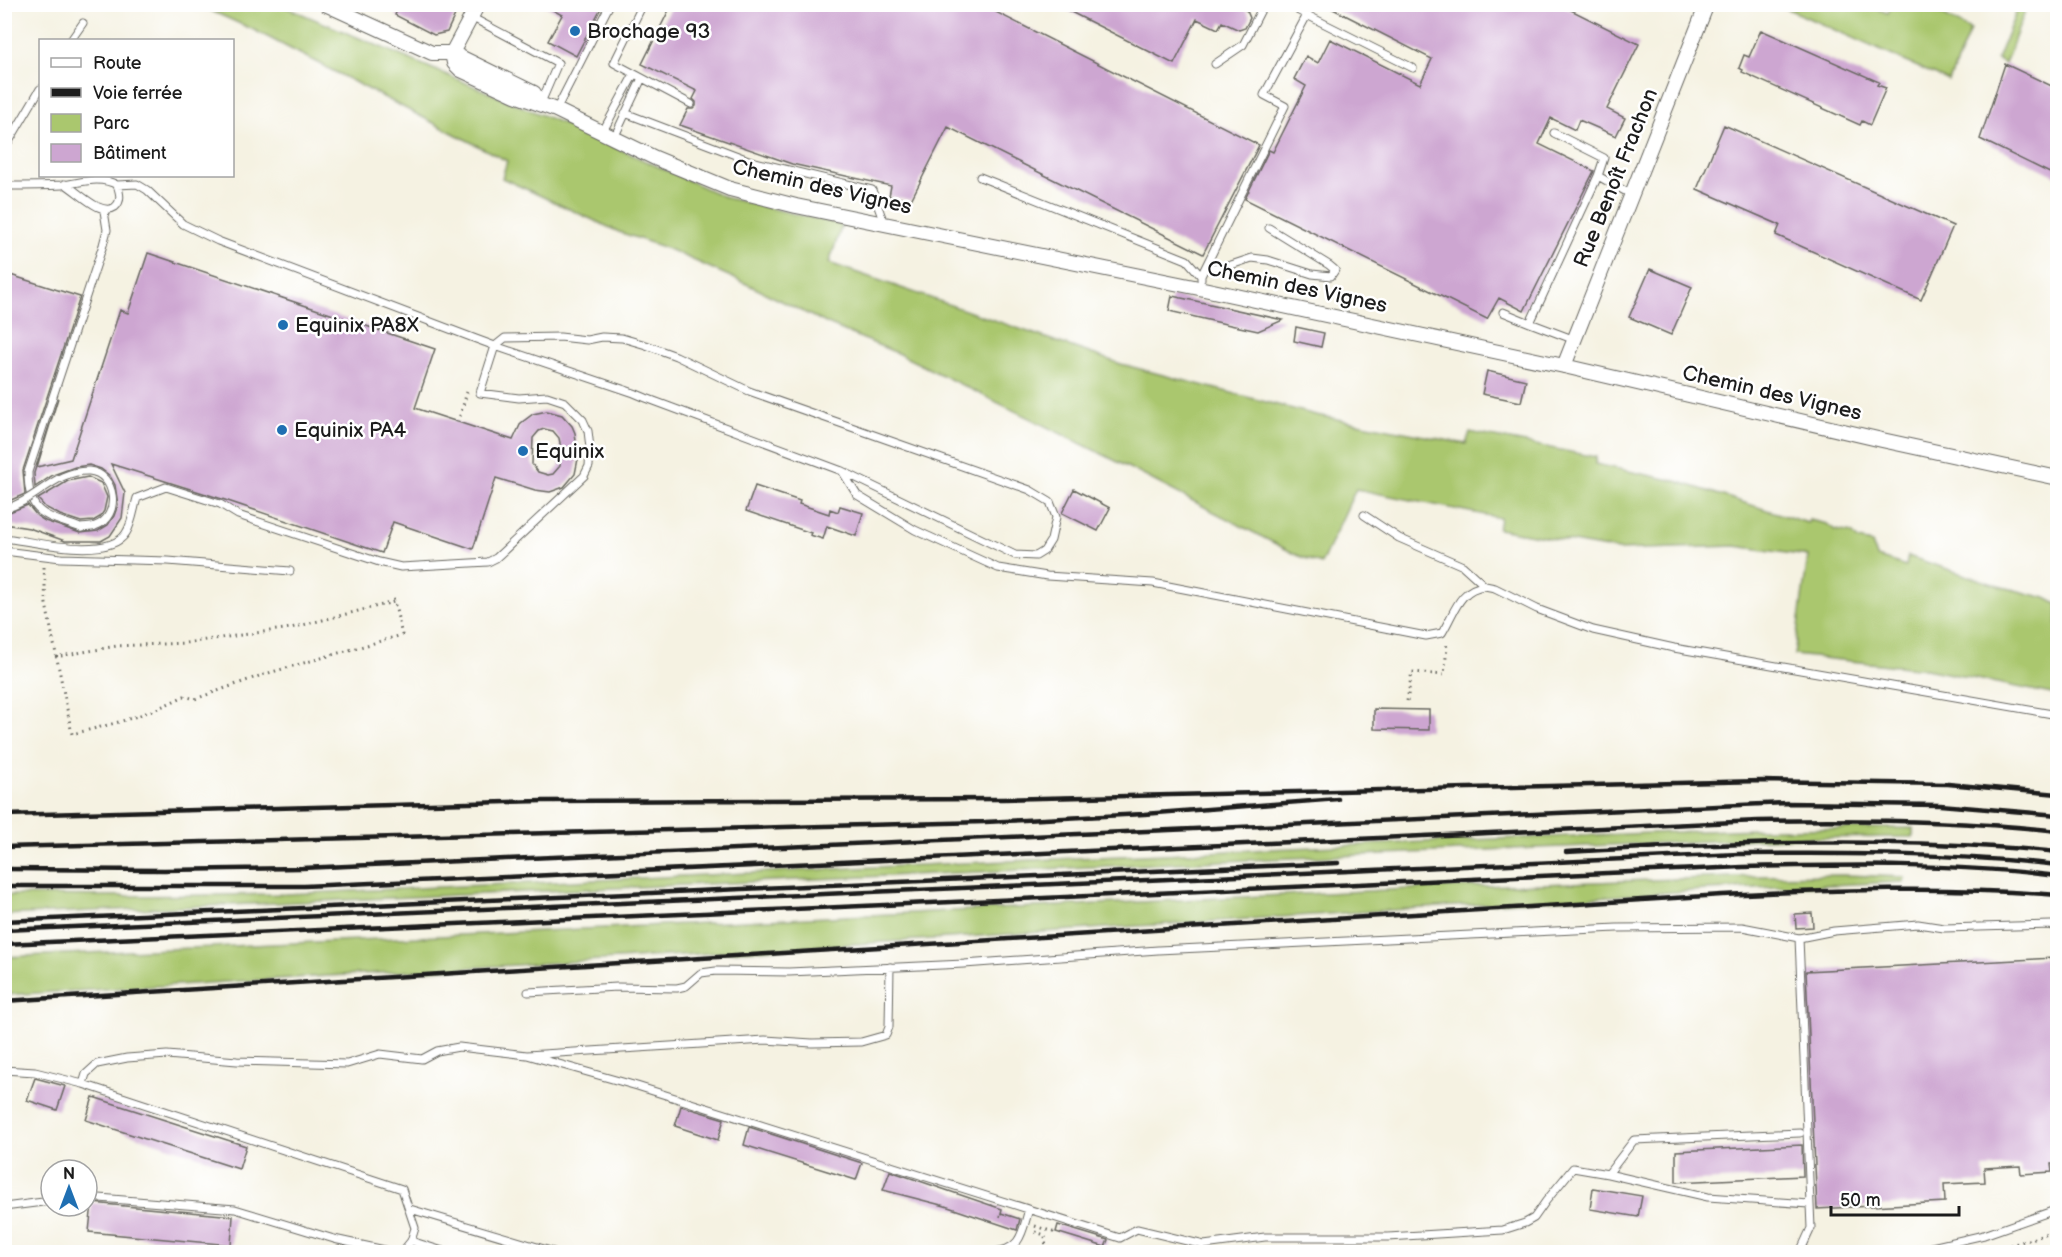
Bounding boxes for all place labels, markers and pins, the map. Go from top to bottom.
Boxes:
place label: Brochage 93 [587,19,710,44]
marker: Brochage 93 [568,24,582,38]
place label: Equinix PA8X [295,313,419,338]
marker: Equinix PA8X [276,318,290,332]
place label: Equinix PA4 [294,418,407,443]
marker: Equinix PA4 [275,423,289,437]
place label: Equinix [535,439,604,464]
marker: Equinix [516,444,530,458]

